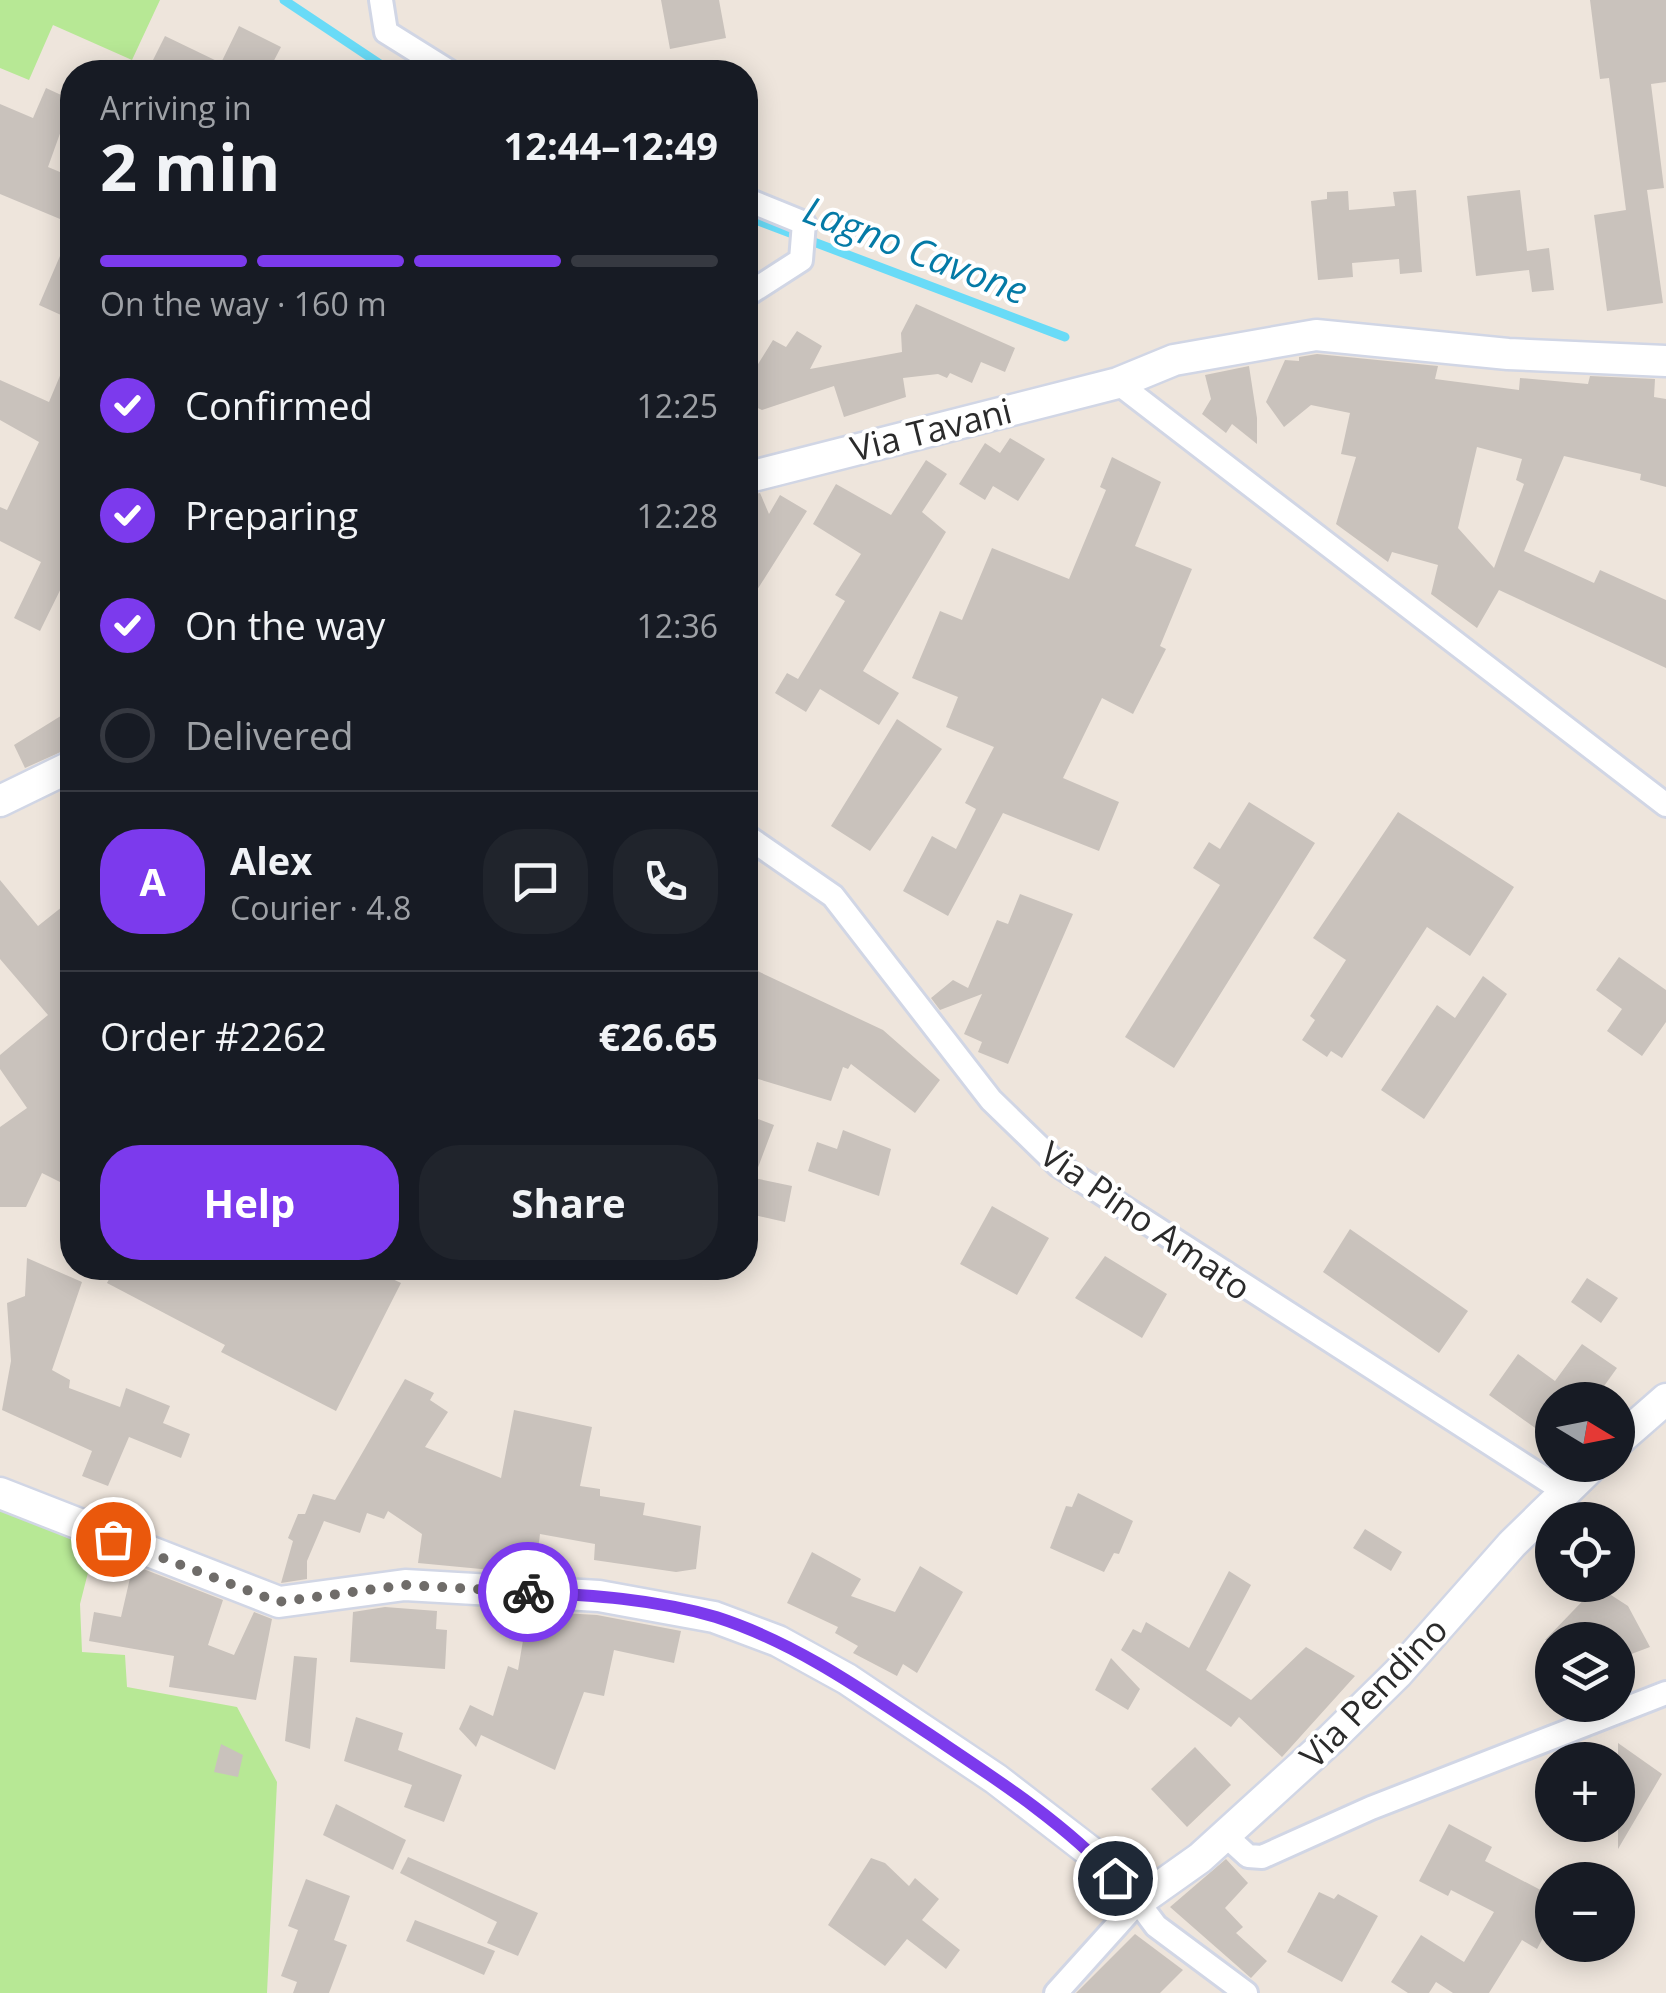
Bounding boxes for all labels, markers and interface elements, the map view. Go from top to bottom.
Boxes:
text: Arriving in [100,86,252,129]
text: 12:44–12:49 [504,119,718,171]
text: 2 min [100,122,280,210]
water label: Lagno Cavone [796,182,1036,316]
text: On the way · 160 m [100,282,387,325]
icon: check [100,378,155,433]
text: Confirmed [185,379,373,431]
text: 12:25 [636,384,718,427]
street label: Via Tavani [846,386,1016,472]
icon: check [100,488,155,543]
text: Preparing [185,489,358,541]
text: 12:28 [636,494,718,537]
icon: check [100,598,155,653]
text: On the way [185,599,385,651]
text: 12:36 [636,604,718,647]
text: Delivered [185,709,354,761]
button: chat [483,829,588,934]
button: phone [613,829,718,934]
text: Alex [230,834,312,886]
text: A [139,855,166,907]
text: Courier · 4.8 [230,886,411,929]
text: Order #2262 [100,1010,327,1062]
text: €26.65 [599,1010,718,1062]
street label: Via Pino Amato [1031,1130,1261,1310]
button: Help [100,1145,399,1260]
button: Share [419,1145,718,1260]
north arrow [1535,1382,1635,1482]
map controls [1535,1382,1635,1962]
pin [71,1497,156,1582]
button: locate [1535,1502,1635,1602]
icon: bag [86,1512,141,1567]
courier [478,1542,578,1642]
icon: bike [501,1565,556,1620]
street label: Via Pendino [1289,1606,1457,1778]
button: layers [1535,1622,1635,1722]
button: + [1535,1742,1635,1842]
pin [1073,1836,1158,1921]
icon: home [1088,1851,1143,1906]
button: − [1535,1862,1635,1962]

